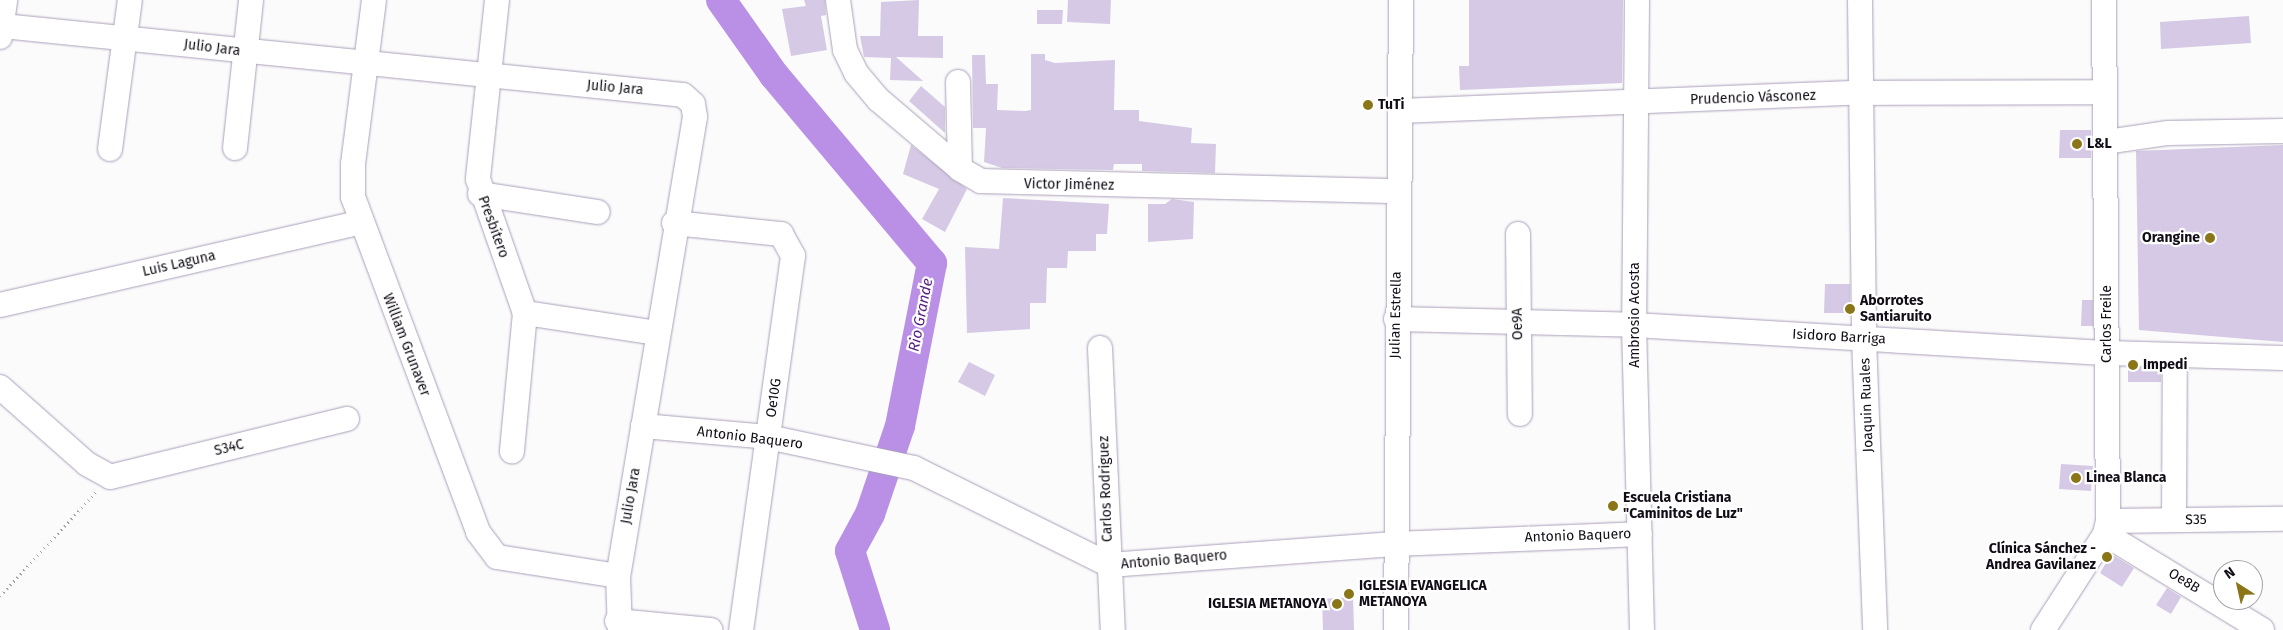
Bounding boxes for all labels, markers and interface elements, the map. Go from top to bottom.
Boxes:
street label: Julio Jara [183,36,241,60]
street label: Julio Jara [586,77,644,99]
street label: Prudencio Vásconez [1690,87,1816,109]
place label: TuTi [1378,97,1405,113]
marker: TuTi [1362,99,1374,111]
place label: L&L [2087,136,2112,152]
marker: L&L [2071,138,2083,150]
street label: Victor Jiménez [1024,176,1114,194]
street label: Presbítero [474,194,512,260]
place label: Orangine [2142,230,2200,246]
marker: Orangine [2204,232,2216,244]
street label: Luis Laguna [141,247,217,281]
street label: Ambrosio Acosta [1627,262,1643,368]
street label: Julian Estrella [1387,271,1405,359]
water label: Rio Grande [905,277,937,353]
street label: Carlos Freile [2099,285,2115,363]
street label: William Grunaver [379,291,433,399]
place label: Aborrotes Santiaruito [1860,293,1932,326]
marker: Aborrotes Santiaruito [1844,303,1856,315]
street label: Oe9A [1509,308,1527,340]
street label: Isidoro Barriga [1792,326,1886,348]
street label: Joaquin Ruales [1857,357,1877,453]
place label: Impedi [2143,357,2187,373]
marker: Impedi [2127,359,2139,371]
street label: Oe10G [763,377,785,419]
street label: Antonio Baquero [696,423,804,453]
street label: S34C [212,436,246,460]
street label: Carlos Rodriguez [1096,436,1116,542]
street label: Julio Jara [618,467,644,525]
place label: Linea Blanca [2086,470,2166,486]
marker: Linea Blanca [2070,472,2082,484]
place label: Escuela Cristiana "Caminitos de Luz" [1623,490,1743,522]
marker: Escuela Cristiana "Caminitos de Luz" [1607,500,1619,512]
street label: S35 [2185,511,2207,529]
street label: Antonio Baquero [1524,526,1632,546]
place label: Clínica Sánchez - Andrea Gavilanez [1986,541,2096,574]
street label: Antonio Baquero [1120,547,1228,573]
marker: Clínica Sánchez - Andrea Gavilanez [2100,550,2114,564]
north arrow [2213,560,2263,610]
text: N [2221,563,2238,583]
street label: Oe8B [2165,565,2203,597]
place label: IGLESIA EVANGELICA METANOYA [1359,578,1487,610]
marker: IGLESIA EVANGELICA METANOYA [1343,588,1355,600]
place label: IGLESIA METANOYA [1208,596,1327,612]
marker: IGLESIA METANOYA [1331,598,1343,610]

